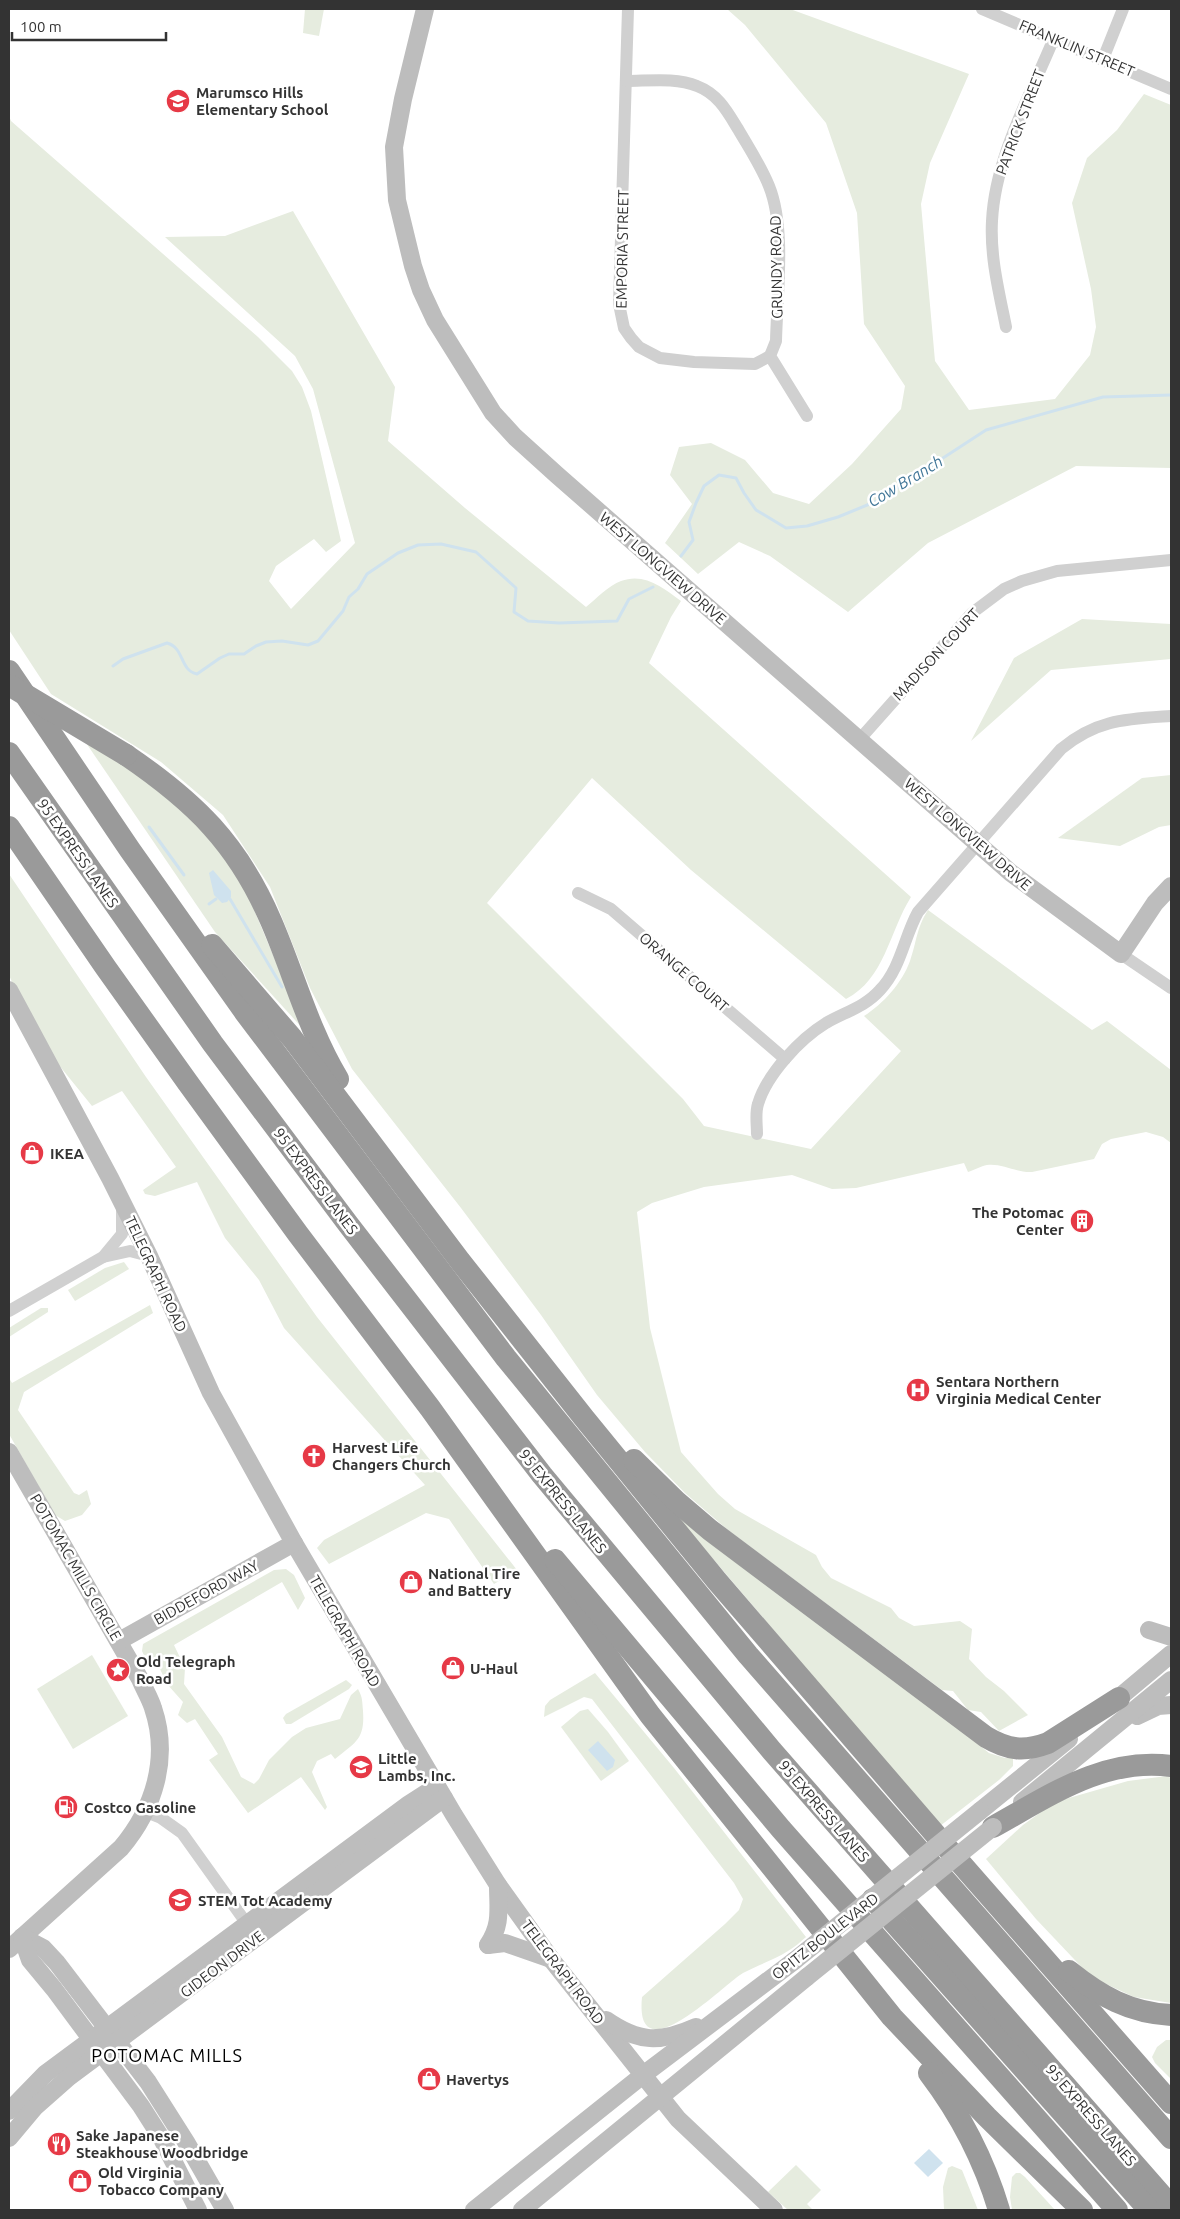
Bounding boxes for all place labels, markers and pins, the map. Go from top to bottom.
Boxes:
place label: Marumsco Hills Elementary School [196,84,329,118]
school or university icon: Marumsco Hills Elementary School [165,88,191,114]
shop icon: IKEA [19,1140,45,1166]
place label: IKEA [50,1145,84,1162]
place label: The Potomac Center [972,1204,1065,1238]
building icon: The Potomac Center [1069,1208,1095,1234]
place label: Sentara Northern Virginia Medical Center [936,1373,1102,1407]
hospital icon: Sentara Northern Virginia Medical Center [905,1377,931,1403]
place label: Harvest Life Changers Church [332,1439,451,1473]
church icon: Harvest Life Changers Church [301,1443,327,1469]
place label: National Tire and Battery [428,1565,520,1599]
shop icon: National Tire and Battery [398,1569,424,1595]
place label: Old Telegraph Road [136,1653,235,1687]
shop icon: U-Haul [440,1655,466,1681]
place icon: Old Telegraph Road [105,1657,131,1683]
place label: U-Haul [470,1660,518,1677]
place label: Little Lambs, Inc. [378,1750,456,1784]
school or university icon: Little Lambs, Inc. [348,1754,374,1780]
fuel station icon: Costco Gasoline [53,1794,79,1820]
place label: Costco Gasoline [84,1799,196,1816]
school or university icon: STEM Tot Academy [167,1887,193,1913]
place label: STEM Tot Academy [198,1892,332,1909]
shop icon: Havertys [416,2066,442,2092]
place label: Havertys [446,2071,509,2088]
place label: Sake Japanese Steakhouse Woodbridge [76,2127,248,2161]
restaurant icon: Sake Japanese Steakhouse Woodbridge [46,2131,72,2157]
place label: Old Virginia Tobacco Company [98,2164,224,2198]
shop icon: Old Virginia Tobacco Company [67,2168,93,2194]

